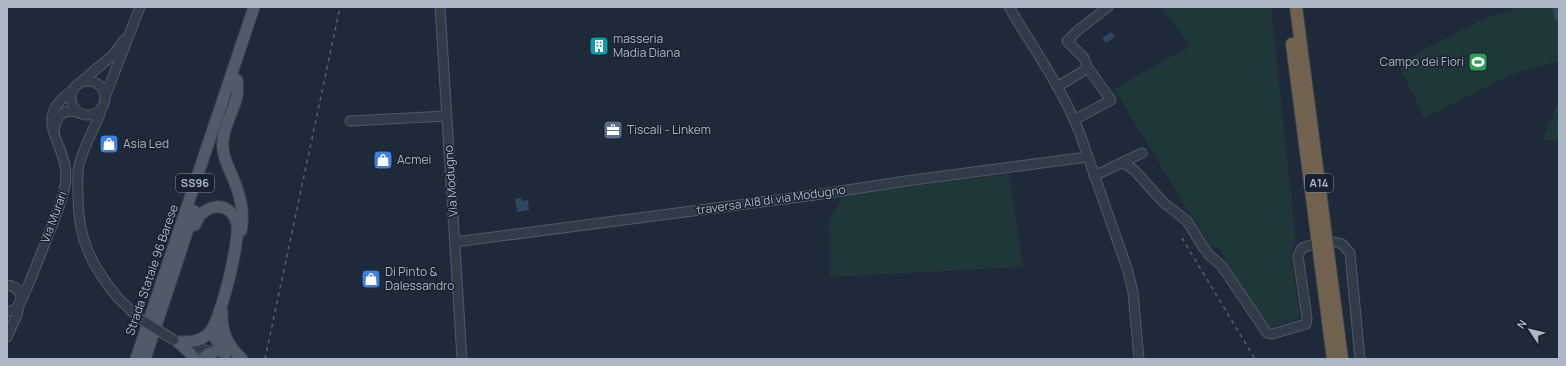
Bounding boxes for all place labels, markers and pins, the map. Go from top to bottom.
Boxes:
place label: masseria Madia Diana [613,30,680,61]
building icon: masseria Madia Diana [588,35,610,57]
sports icon: Campo dei Fiori [1467,51,1489,73]
place label: Campo dei Fiori [1380,53,1464,70]
office icon: Tiscali - Linkem [602,119,624,141]
place label: Tiscali - Linkem [627,121,711,138]
shop icon: Asia Led [98,133,120,155]
place label: Asia Led [123,135,169,152]
shop icon: Acmei [372,149,394,171]
place label: Acmei [397,151,431,168]
place label: Di Pinto & Dalessandro [385,263,454,294]
shop icon: Di Pinto & Dalessandro [360,268,382,290]

